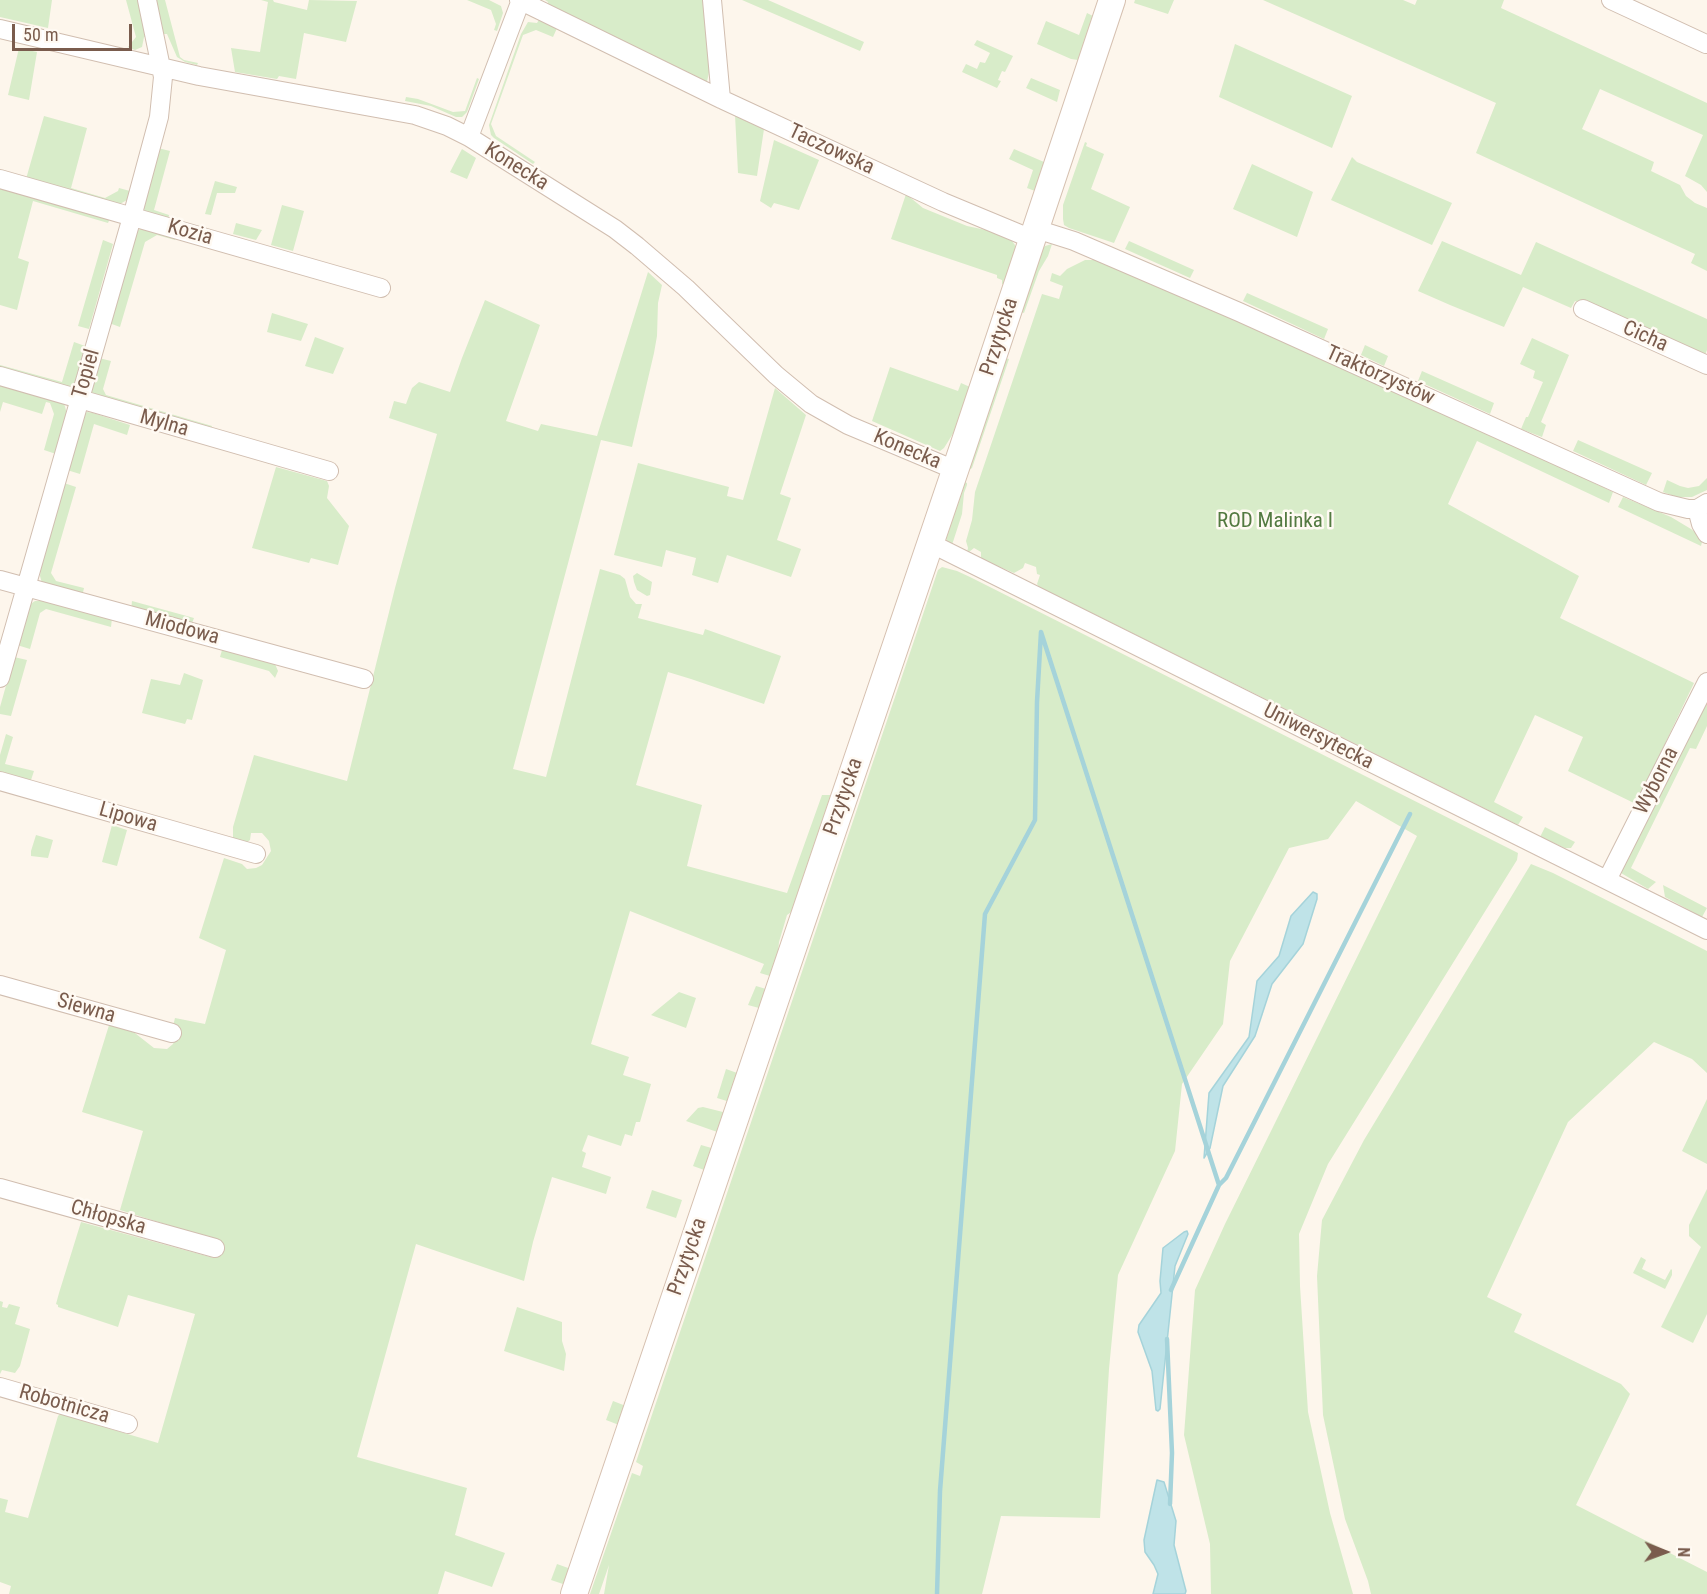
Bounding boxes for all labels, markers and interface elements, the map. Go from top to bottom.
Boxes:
scale bar [15,12,135,50]
text: 50 m [23,24,58,45]
street label: Taczowska [784,119,878,181]
street label: Konecka [479,138,553,196]
street label: Kozia [165,215,215,251]
street label: Przytycka [976,295,1024,379]
street label: Cicha [1619,316,1671,358]
street label: Traktorzystów [1322,341,1438,411]
street label: Topiel [68,346,106,402]
street label: Mylna [137,405,191,443]
street label: Konecka [869,425,945,475]
park label: ROD Malinka I [1217,509,1333,535]
street label: Miodowa [142,607,222,651]
street label: Uniwersytecka [1259,698,1377,776]
street label: Wyborna [1629,743,1685,819]
street label: Przytycka [819,755,869,839]
street label: Lipowa [96,798,160,838]
street label: Siewna [54,989,118,1029]
street label: Chłopska [67,1195,149,1241]
street label: Przytycka [663,1215,713,1299]
street label: Robotnicza [16,1380,112,1430]
north arrow [1635,1522,1695,1582]
text: N [1674,1547,1693,1557]

